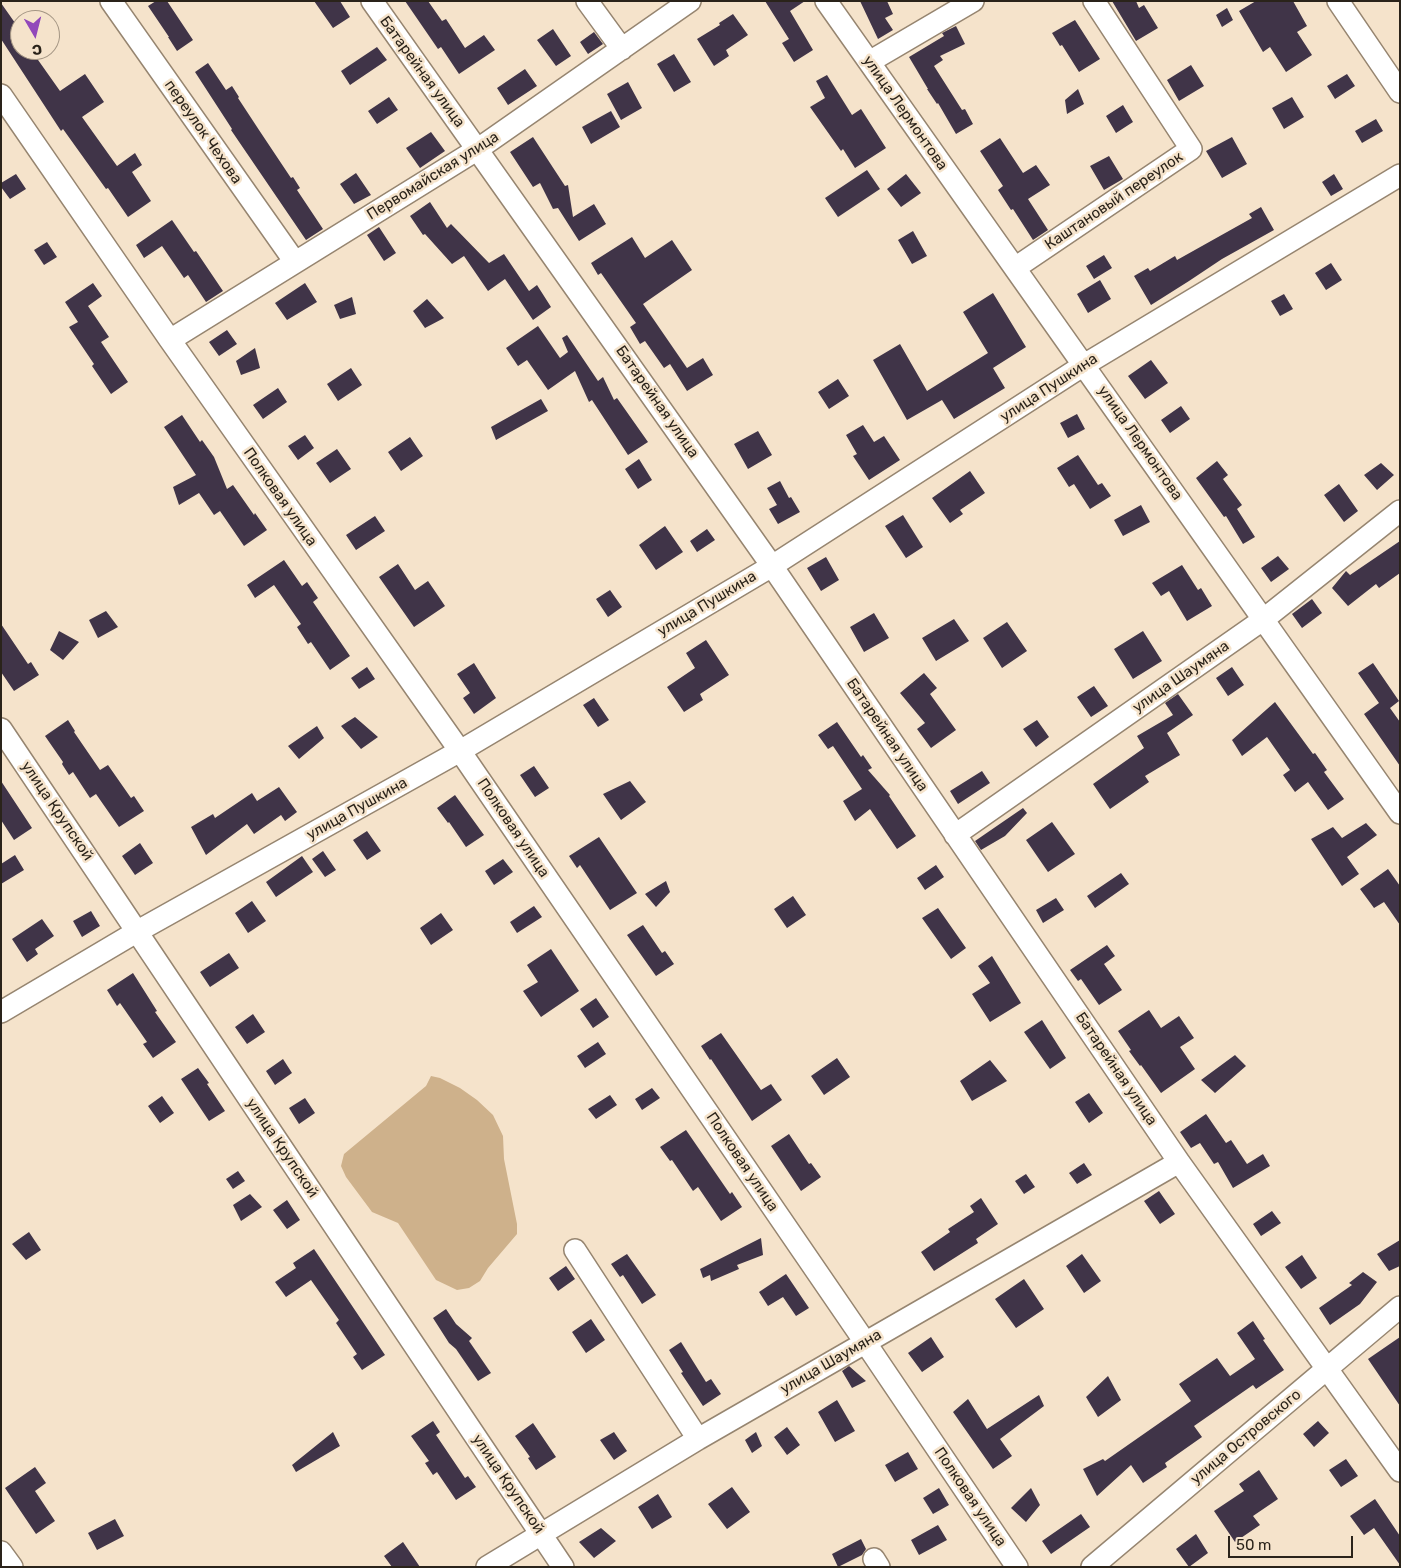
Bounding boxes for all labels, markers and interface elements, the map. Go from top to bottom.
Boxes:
north arrow [10,10,60,60]
street label: Батарейная улица [376,13,468,131]
text: С [31,40,43,58]
street label: улица Лермонтова [859,52,951,174]
street label: переулок Чехова [160,77,246,187]
street label: Первомайская улица [364,128,502,224]
street label: Каштановый переулок [1042,148,1186,254]
street label: Батарейная улица [612,342,702,462]
street label: улица Пушкина [997,350,1101,426]
street label: улица Лермонтова [1094,382,1186,504]
street label: Полковая улица [239,444,321,550]
street label: улица Пушкина [654,567,760,641]
street label: улица Шаумяна [1129,637,1233,717]
street label: Батарейная улица [842,675,932,795]
street label: улица Крупской [17,758,97,864]
street label: улица Пушкина [304,774,410,844]
street label: Полковая улица [473,775,553,881]
street label: Батарейная улица [1071,1009,1161,1129]
street label: улица Крупской [242,1095,322,1201]
street label: Полковая улица [702,1109,782,1215]
street label: улица Шаумяна [777,1326,885,1398]
street label: улица Островского [1187,1386,1305,1488]
street label: улица Крупской [468,1431,548,1537]
street label: Полковая улица [930,1444,1010,1550]
scale bar [1231,1526,1356,1558]
text: 50 m [1236,1536,1271,1554]

